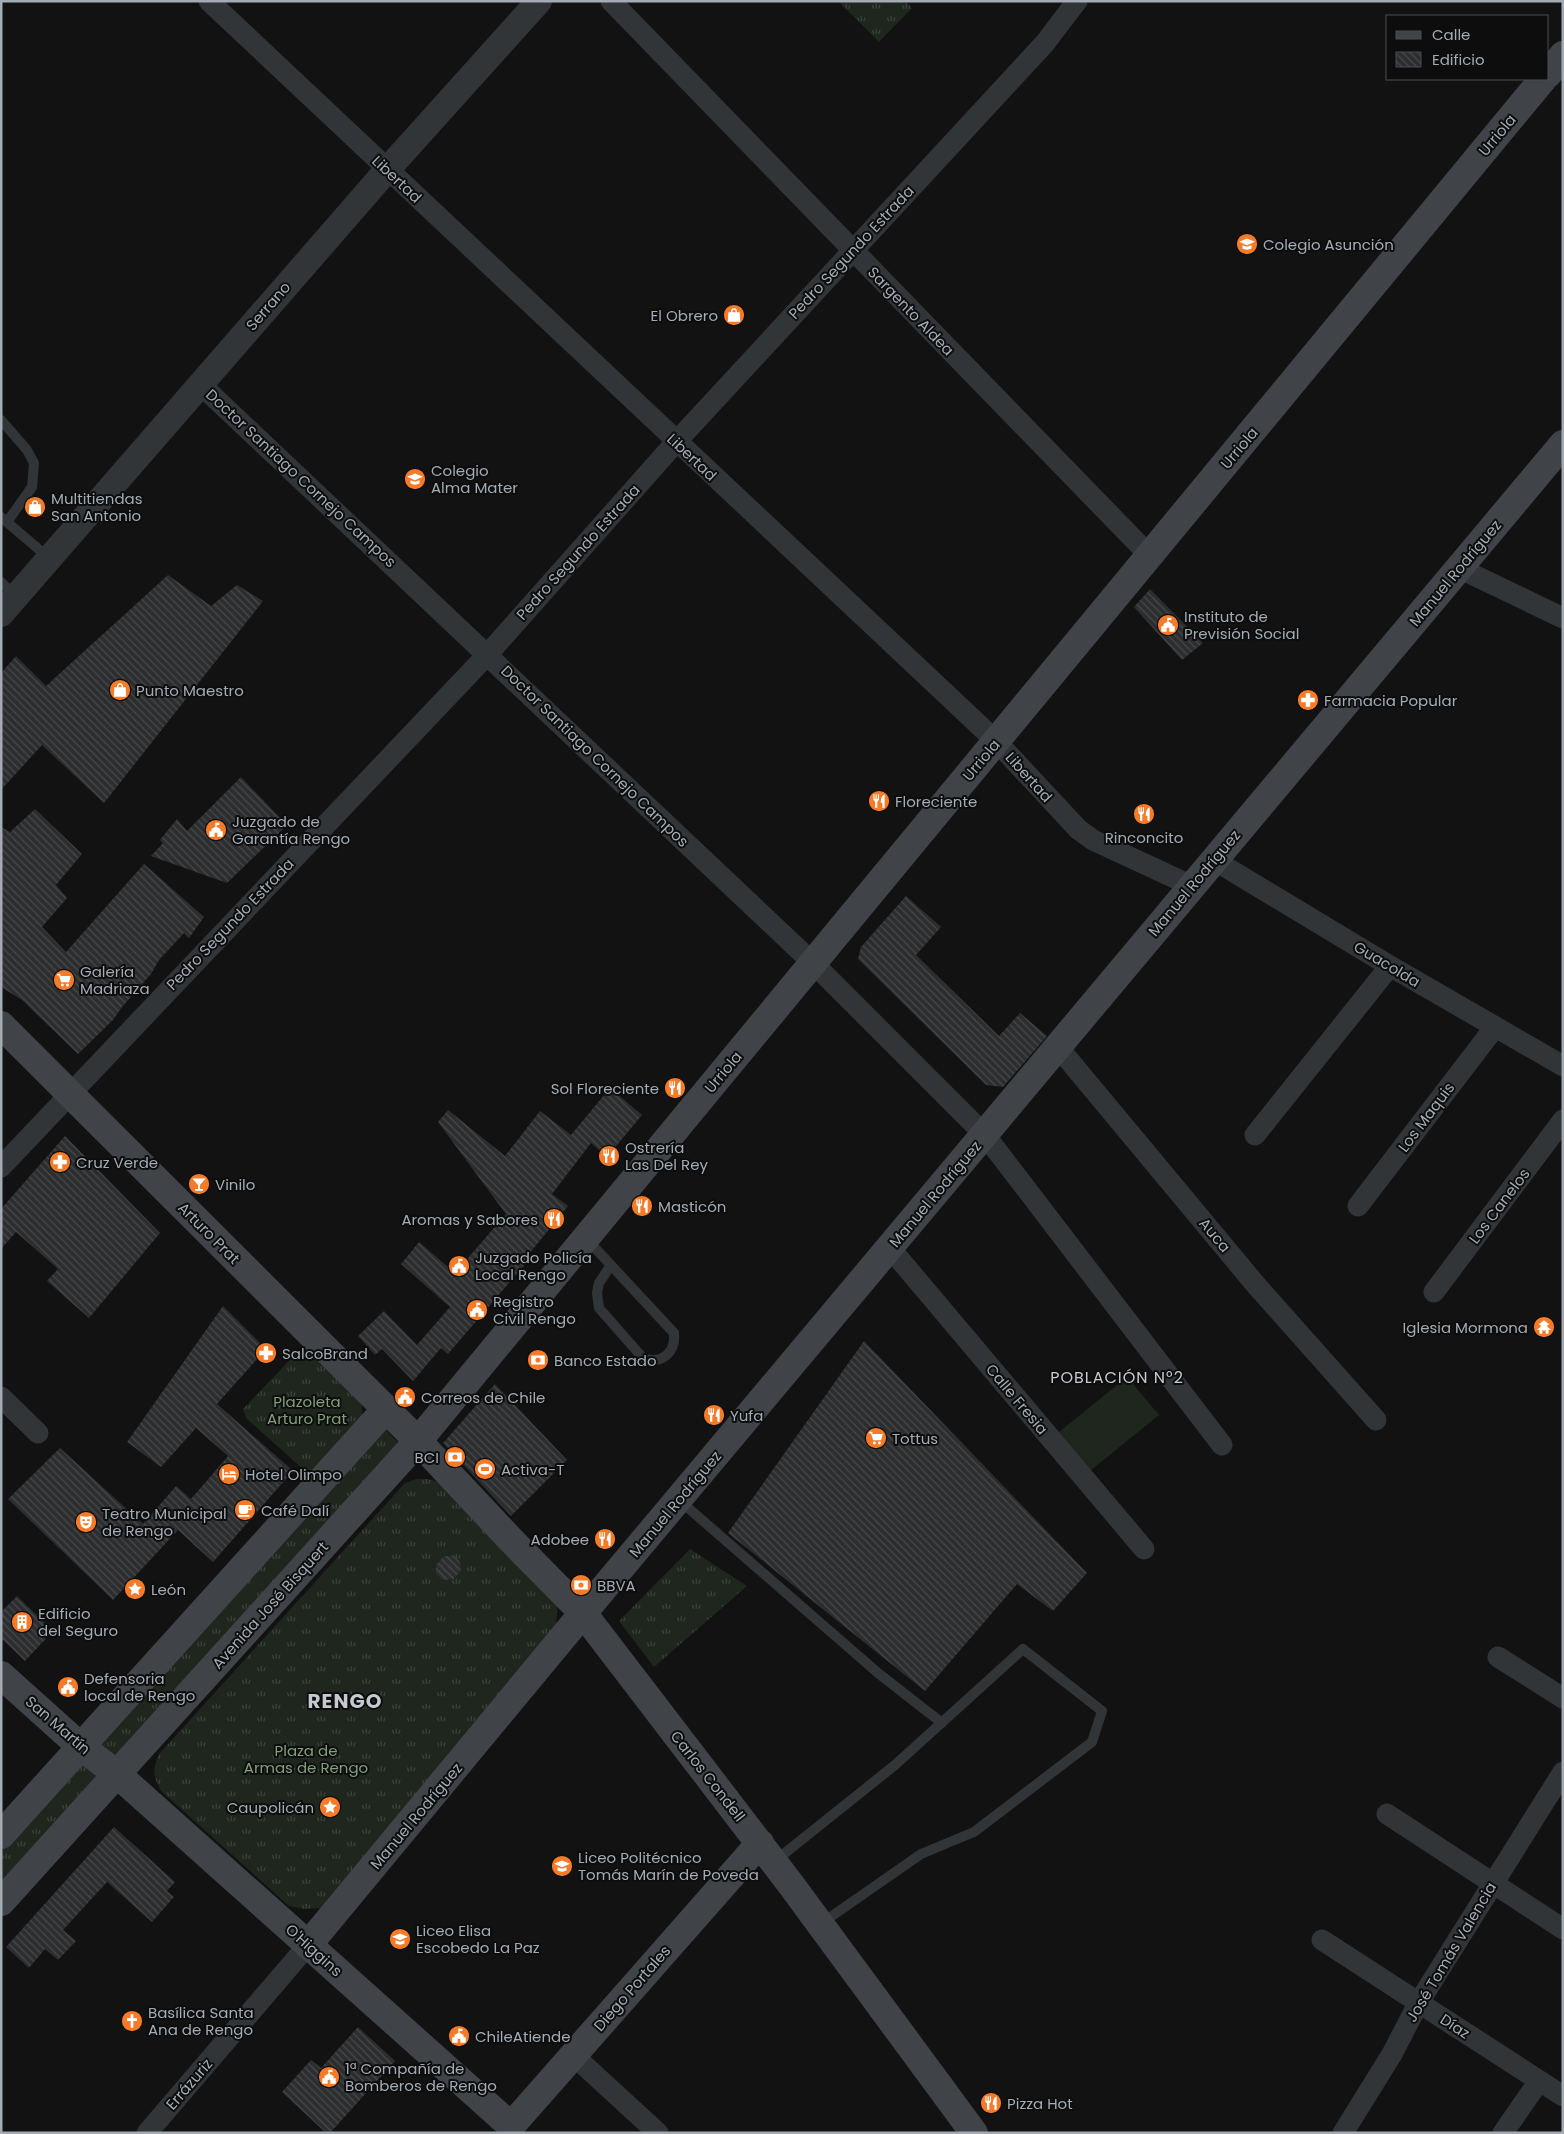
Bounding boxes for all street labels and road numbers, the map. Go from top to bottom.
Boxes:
street label: Urriola [1473,110,1521,160]
street label: Libertad [368,151,426,207]
street label: Pedro Segundo Estrada [783,181,919,323]
street label: Sargento Aldea [863,262,959,360]
street label: Serrano [241,277,295,335]
street label: Doctor Santiago Cornejo Campos [201,384,401,572]
street label: Urriola [1215,423,1263,473]
street label: Libertad [663,429,721,485]
street label: Pedro Segundo Estrada [511,480,645,624]
street label: Manuel Rodríguez [1404,515,1506,631]
street label: Doctor Santiago Cornejo Campos [497,660,694,852]
street label: Urriola [957,735,1005,785]
street label: Libertad [1001,747,1057,807]
street label: Manuel Rodríguez [1143,825,1245,941]
street label: Pedro Segundo Estrada [161,854,299,994]
street label: Guacolda [1350,936,1424,992]
street label: Urriola [699,1047,747,1097]
street label: Los Maquis [1393,1078,1459,1156]
street label: Manuel Rodríguez [884,1136,986,1252]
street label: Los Canelos [1464,1164,1534,1248]
street label: Arturo Prat [173,1197,245,1269]
street label: Auca [1194,1213,1236,1257]
street label: Calle Fresia [981,1359,1053,1439]
street label: Manuel Rodríguez [624,1446,726,1562]
street label: Avenida José Bisquert [207,1537,333,1673]
street label: San Martín [21,1691,95,1759]
street label: Carlos Condell [666,1726,750,1826]
street label: Manuel Rodríguez [365,1758,467,1874]
street label: José Tomás Valencia [1401,1878,1501,2026]
street label: O'Higgins [281,1919,347,1981]
street label: Diego Portales [589,1940,675,2036]
street label: Díaz [1436,2009,1474,2043]
street label: Errázuriz [161,2054,217,2114]

